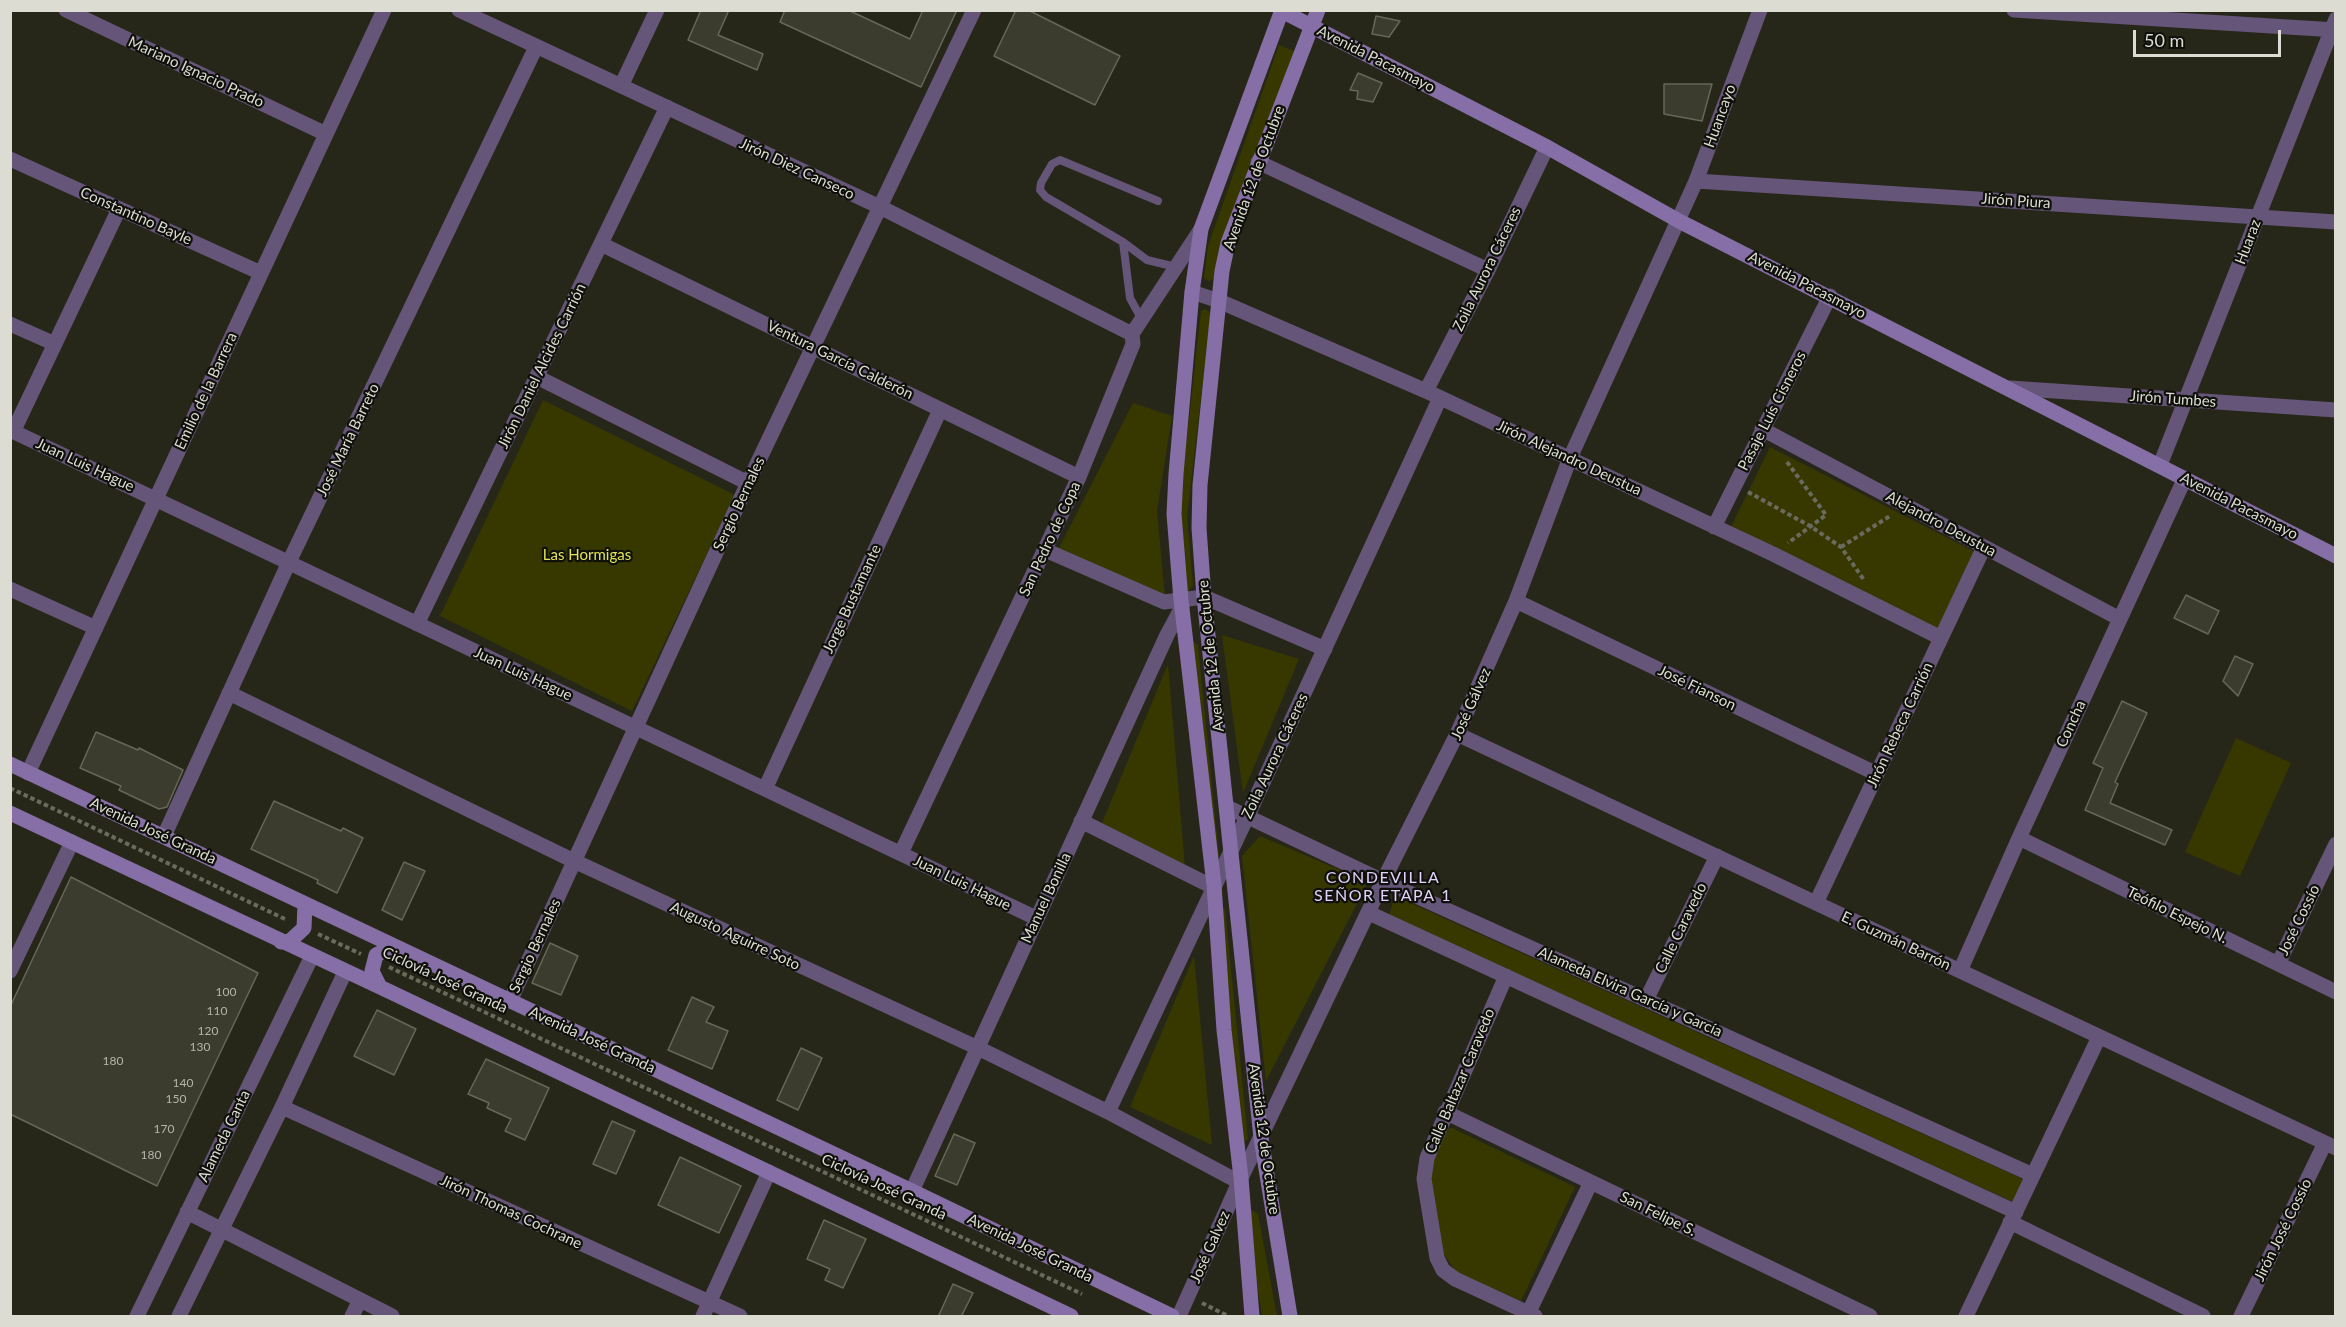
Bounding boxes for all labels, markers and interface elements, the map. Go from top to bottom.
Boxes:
scale bar [2136,18,2284,56]
street label: Avenida Pacasmayo [1314,22,1438,96]
text: 50 m [2144,29,2184,51]
street label: Mariano Ignacio Prado [125,33,267,111]
street label: Huancayo [1700,82,1740,150]
street label: Avenida 12 de Octubre [1219,103,1289,253]
street label: Jirón Diez Canseco [737,134,857,204]
street label: Constantino Bayle [77,183,195,249]
street label: Jirón Piura [1981,190,2051,212]
street label: Zoila Aurora Cáceres [1449,204,1525,334]
street label: Huaraz [2231,217,2265,267]
street label: Avenida Pacasmayo [1745,248,1869,322]
street label: Jirón Daniel Alcides Carrión [494,280,590,452]
street label: Ventura García Calderón [764,317,916,403]
street label: Emilio de la Barrera [171,330,241,452]
street label: Pasaje Luís Cisneros [1734,348,1810,474]
street label: José María Barreto [313,380,383,500]
street label: Jirón Tumbes [2129,387,2217,411]
street label: Jirón Alejandro Deustua [1494,416,1644,500]
street label: Juan Luis Hague [33,434,137,496]
street label: Sergio Bernales [709,454,769,554]
street label: Avenida Pacasmayo [2177,469,2301,543]
street label: San Pedro de Copa [1016,479,1084,599]
street label: Alejandro Deustua [1883,487,1999,561]
street label: Jorge Bustamante [819,542,885,656]
park label: Las Hormigas [543,546,631,564]
street label: Avenida 12 de Octubre [1194,579,1228,733]
street label: Juan Luis Hague [471,643,575,705]
street label: Jirón Rebeca Carrión [1863,659,1937,791]
street label: José Fianson [1655,661,1739,715]
street label: José Gálvez [1447,665,1495,743]
street label: Zoila Aurora Cáceres [1238,690,1312,822]
street label: Concha [2052,698,2090,750]
street label: Avenida José Granda [87,794,219,868]
street label: Manuel Bonilla [1017,850,1075,946]
street label: Juan Luis Hague [910,852,1014,914]
district label: CONDEVILLA SEÑOR ETAPA 1 [1314,868,1452,906]
street label: Calle Caravedo [1651,880,1711,976]
street label: José Cossío [2274,882,2324,958]
street label: Teófilo Espejo N. [2124,883,2230,947]
street label: Sergio Bernales [505,896,565,996]
street label: Augusto Aguirre Soto [667,898,803,974]
street label: E. Guzmán Barrón [1838,908,1954,974]
street label: Ciclovía José Granda [380,943,510,1017]
street label: Alameda Elvira García y García [1535,943,1725,1041]
house number: 100 [216,985,236,999]
street label: Avenida José Granda [526,1003,658,1077]
house number: 110 [207,1004,227,1018]
street label: Calle Baltazar Caravedo [1421,1006,1499,1156]
house number: 120 [198,1024,218,1038]
house number: 130 [190,1040,210,1054]
house number: 180 [103,1054,123,1068]
street label: Avenida 12 de Octubre [1244,1062,1284,1216]
house number: 140 [173,1076,193,1090]
street label: Alameda Canta [194,1087,254,1185]
house number: 150 [166,1092,186,1106]
house number: 170 [154,1122,174,1136]
house number: 180 [141,1148,161,1162]
street label: Ciclovía José Granda [819,1150,949,1224]
street label: Jirón Thomas Cochrane [437,1171,585,1253]
street label: Jirón José Cossío [2250,1176,2316,1284]
street label: San Felipe S. [1617,1188,1699,1240]
street label: José Galvez [1186,1208,1234,1286]
street label: Avenida José Granda [964,1210,1096,1286]

